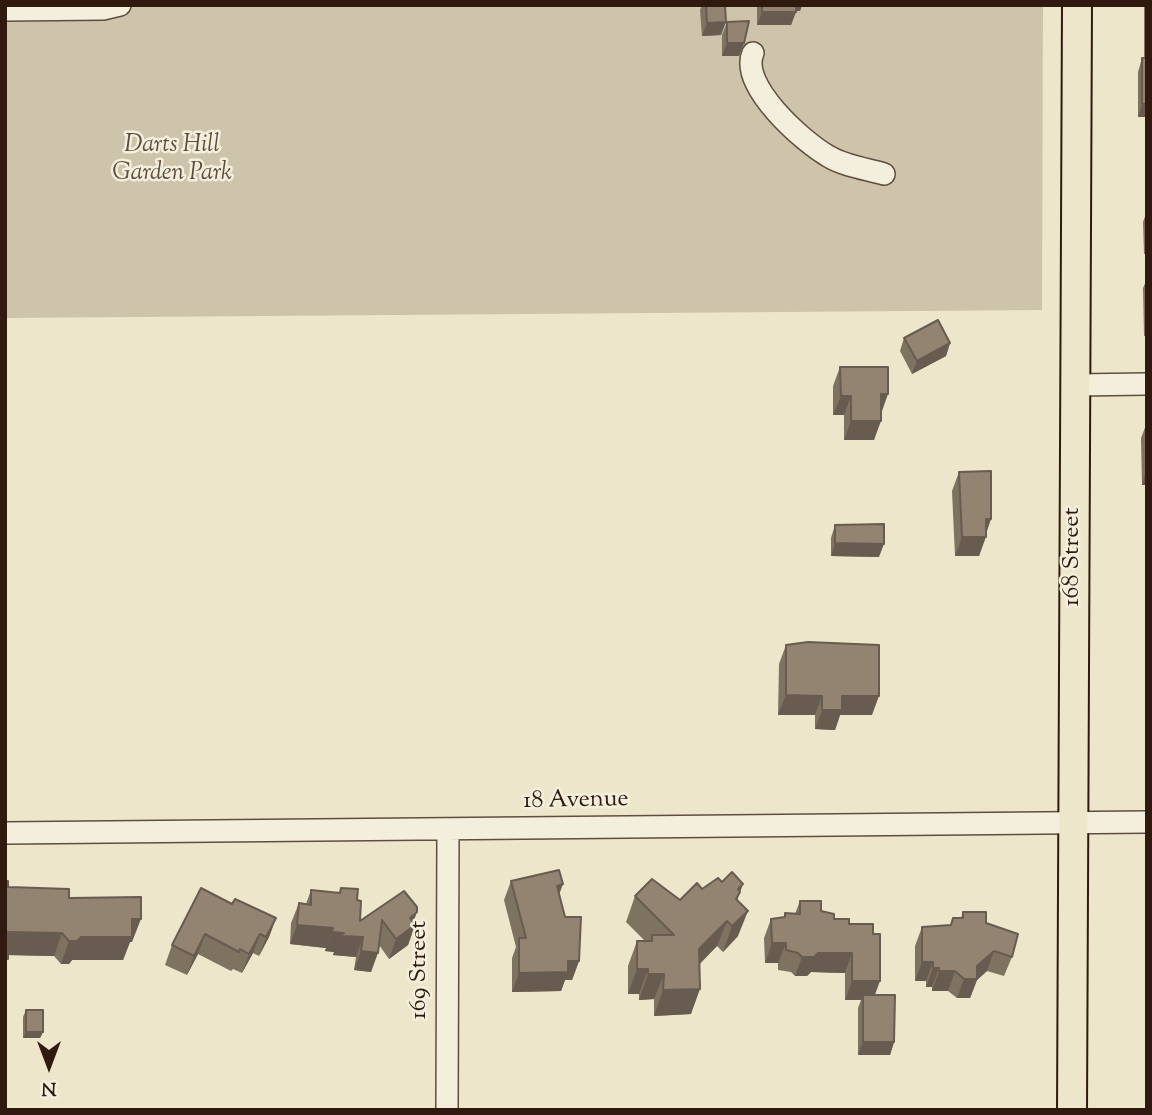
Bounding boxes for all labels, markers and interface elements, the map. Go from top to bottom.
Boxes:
park label: Darts Hill Garden Park [112,133,232,189]
street label: 168 Street [1060,507,1088,607]
street label: 18 Avenue [523,787,629,817]
street label: 169 Street [407,921,435,1019]
north arrow [14,1031,84,1101]
text: N [41,1074,57,1101]

